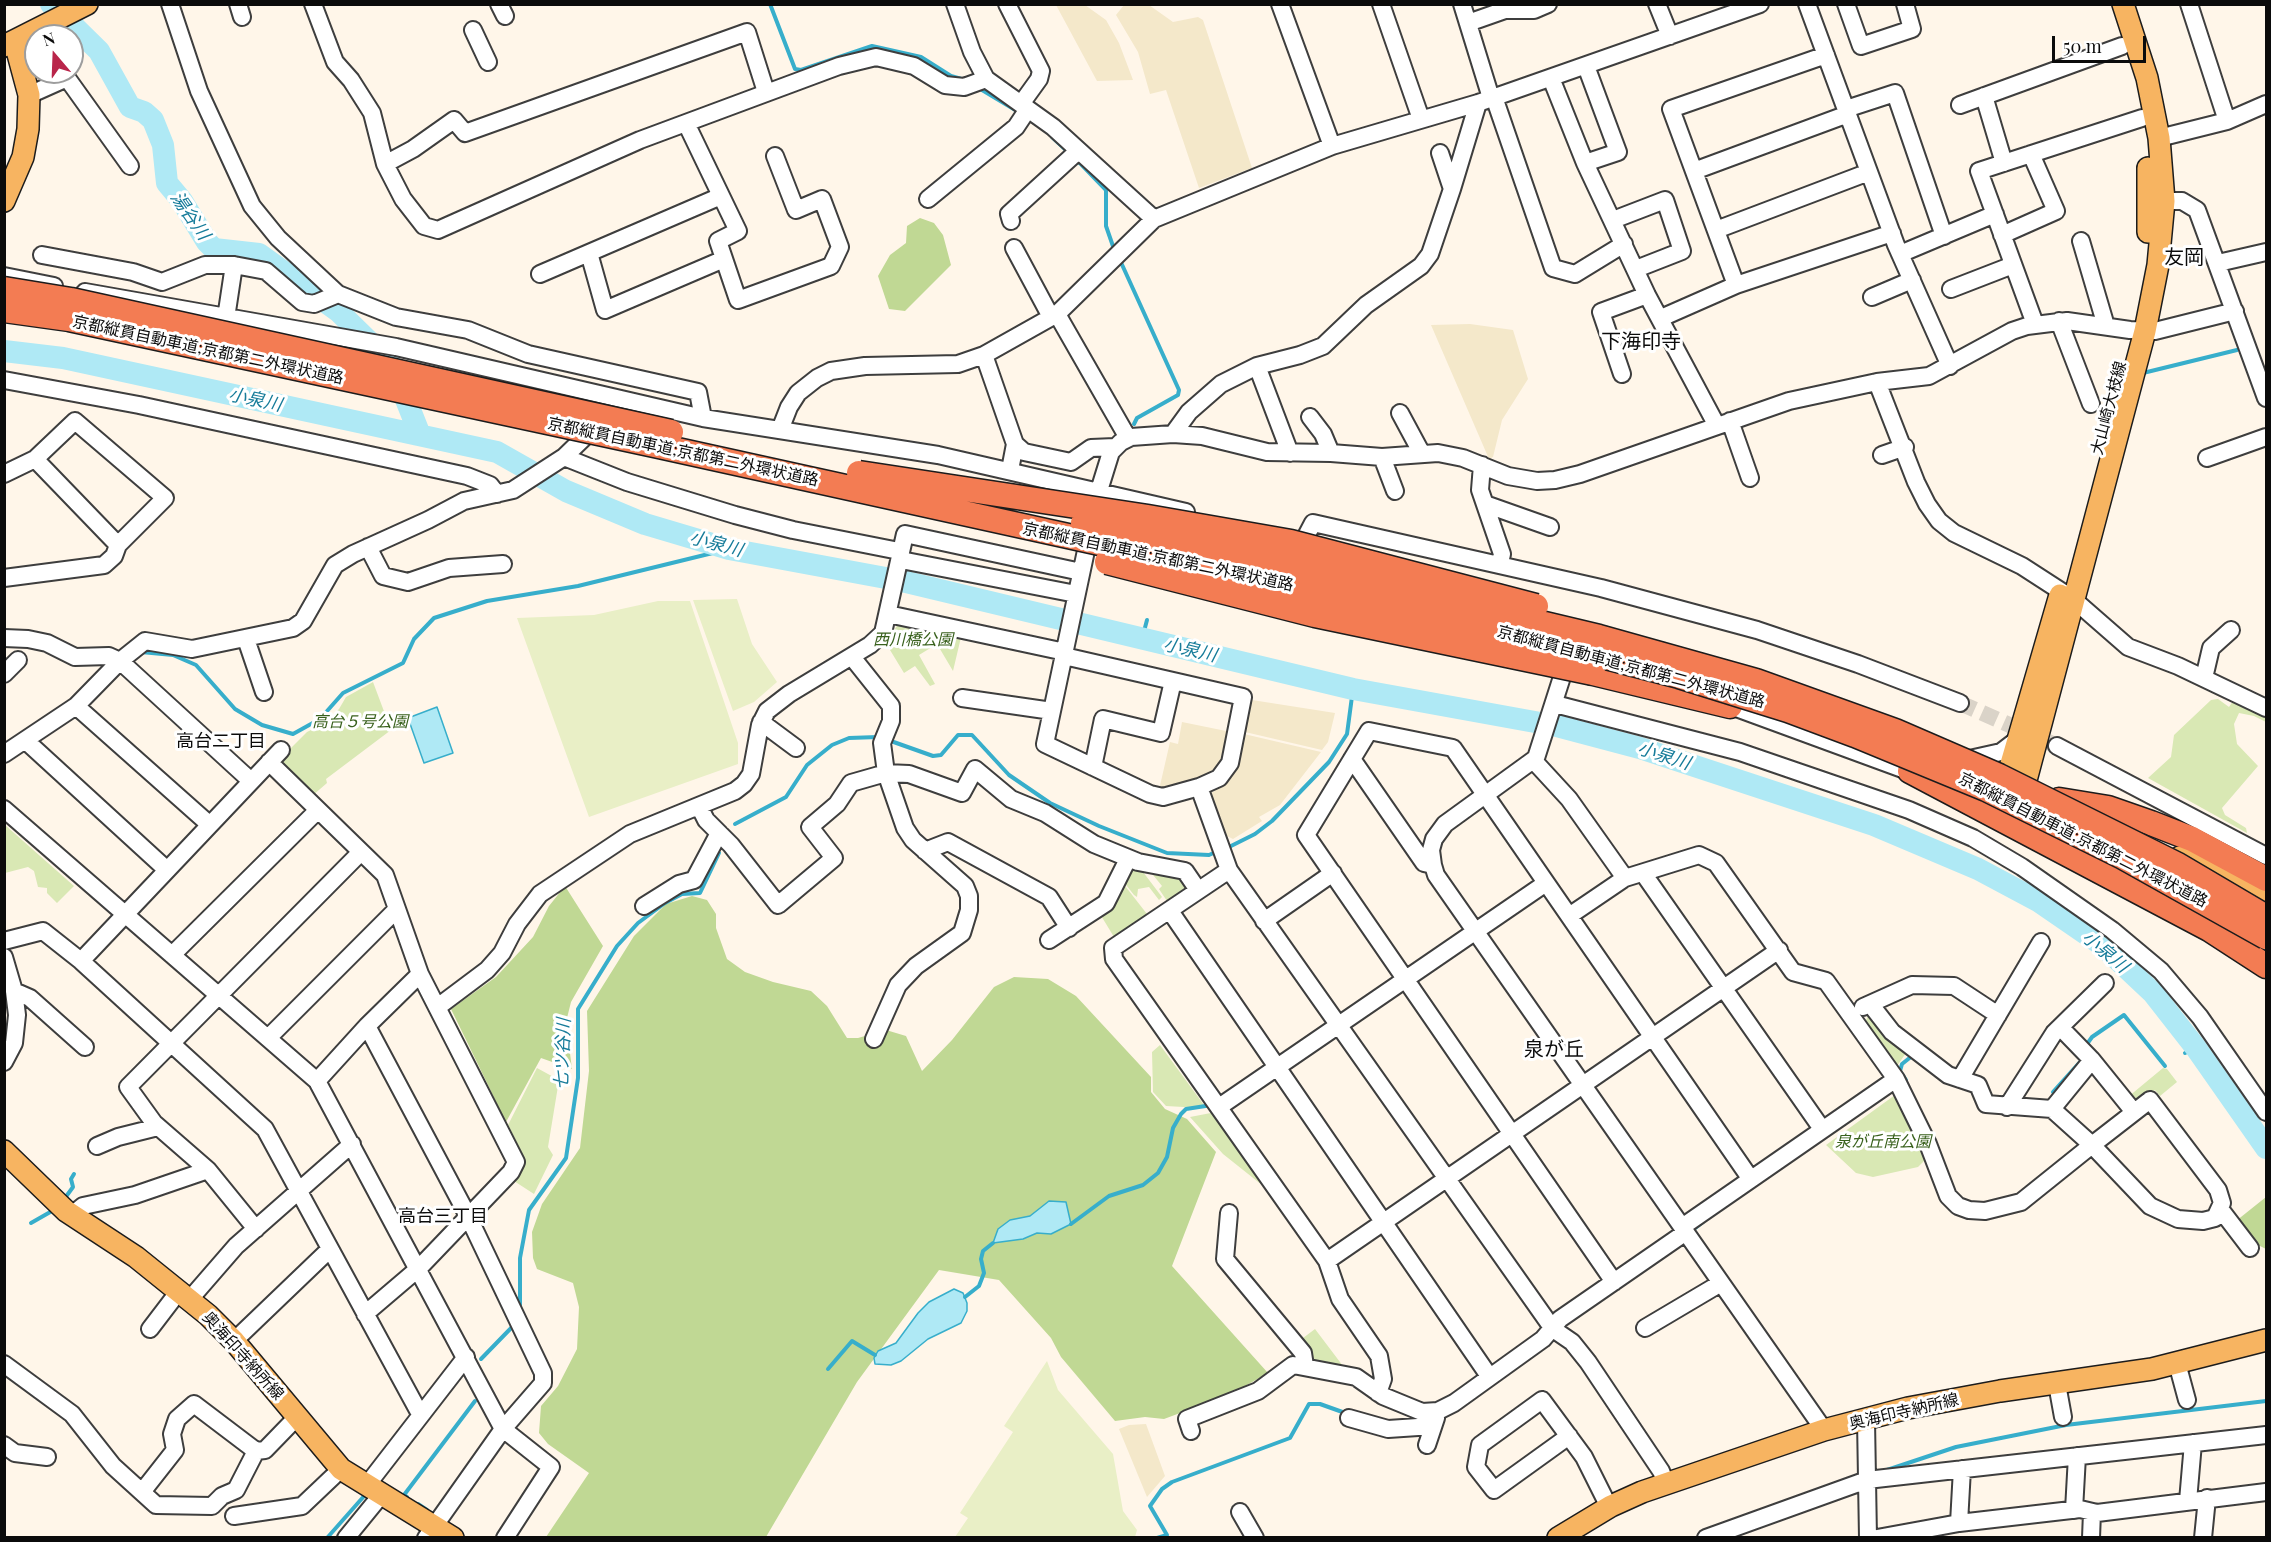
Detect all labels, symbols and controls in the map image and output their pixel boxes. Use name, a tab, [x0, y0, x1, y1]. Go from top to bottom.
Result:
north arrow	[24, 24, 84, 84]
scale bar	[2055, 24, 2150, 62]
text: N	[40, 27, 58, 50]
text: 50 m	[2063, 34, 2102, 58]
water label: 湯谷川	[166, 188, 214, 244]
district label: 友岡	[2164, 246, 2204, 270]
street label: 京都縦貫自動車道;京都第二外環状道路	[71, 312, 345, 388]
district label: 下海印寺	[1601, 330, 1681, 354]
street label: 大山崎大枝線	[2087, 359, 2131, 457]
water label: 小泉川	[226, 384, 284, 416]
street label: 京都縦貫自動車道;京都第二外環状道路	[546, 414, 820, 490]
street label: 京都縦貫自動車道;京都第二外環状道路	[1021, 519, 1295, 595]
water label: 小泉川	[687, 527, 745, 561]
street label: 京都縦貫自動車道;京都第二外環状道路	[1495, 622, 1767, 712]
park label: 西川橋公園	[873, 630, 953, 650]
water label: 小泉川	[1161, 633, 1219, 667]
park label: 高台５号公園	[312, 712, 408, 732]
district label: 高台二丁目	[176, 730, 266, 752]
water label: 小泉川	[1635, 737, 1693, 775]
street label: 京都縦貫自動車道;京都第二外環状道路	[1955, 769, 2211, 911]
water label: 小泉川	[2077, 926, 2133, 978]
water label: 七ツ谷川	[551, 1018, 575, 1090]
district label: 泉が丘	[1524, 1038, 1584, 1062]
park label: 泉が丘南公園	[1835, 1132, 1931, 1152]
district label: 高台三丁目	[398, 1205, 488, 1227]
street label: 奥海印寺納所線	[198, 1308, 288, 1404]
street label: 奥海印寺納所線	[1847, 1390, 1961, 1434]

